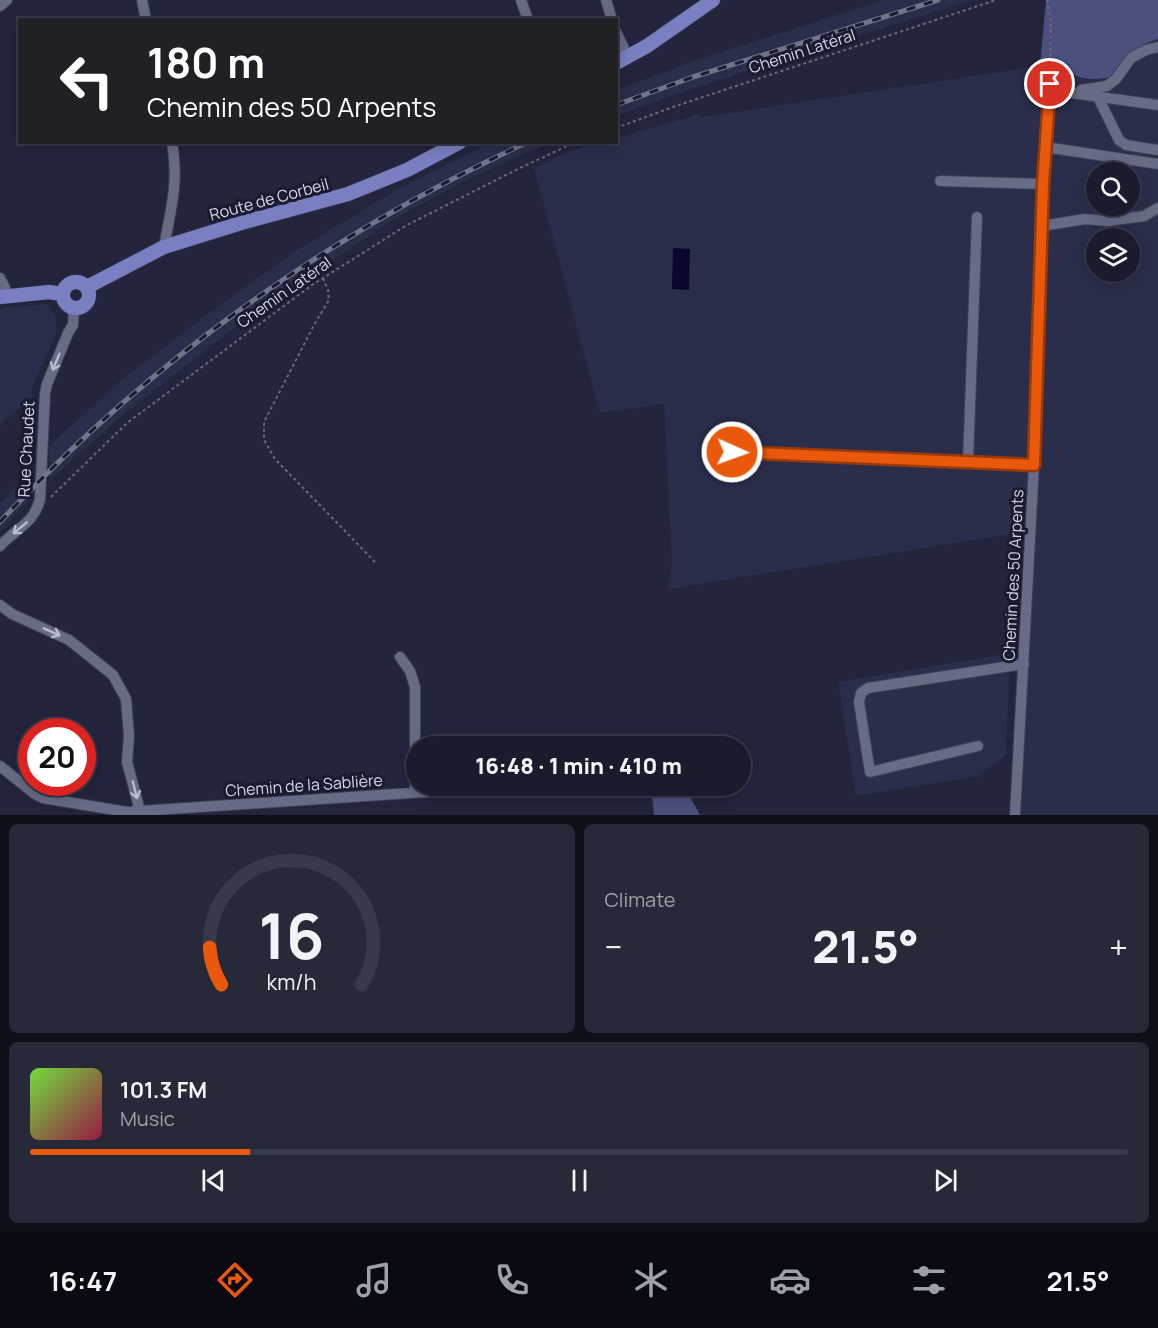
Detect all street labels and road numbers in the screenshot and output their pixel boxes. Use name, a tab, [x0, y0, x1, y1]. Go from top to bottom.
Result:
street label: Chemin Latéral	[746, 23, 858, 79]
street label: Route de Corbeil	[207, 172, 331, 226]
street label: Chemin Latéral	[232, 251, 336, 333]
street label: Rue Chaudet	[12, 400, 40, 498]
street label: Chemin des 50 Arpents	[998, 489, 1028, 661]
street label: Chemin de la Sablière	[224, 769, 384, 801]

